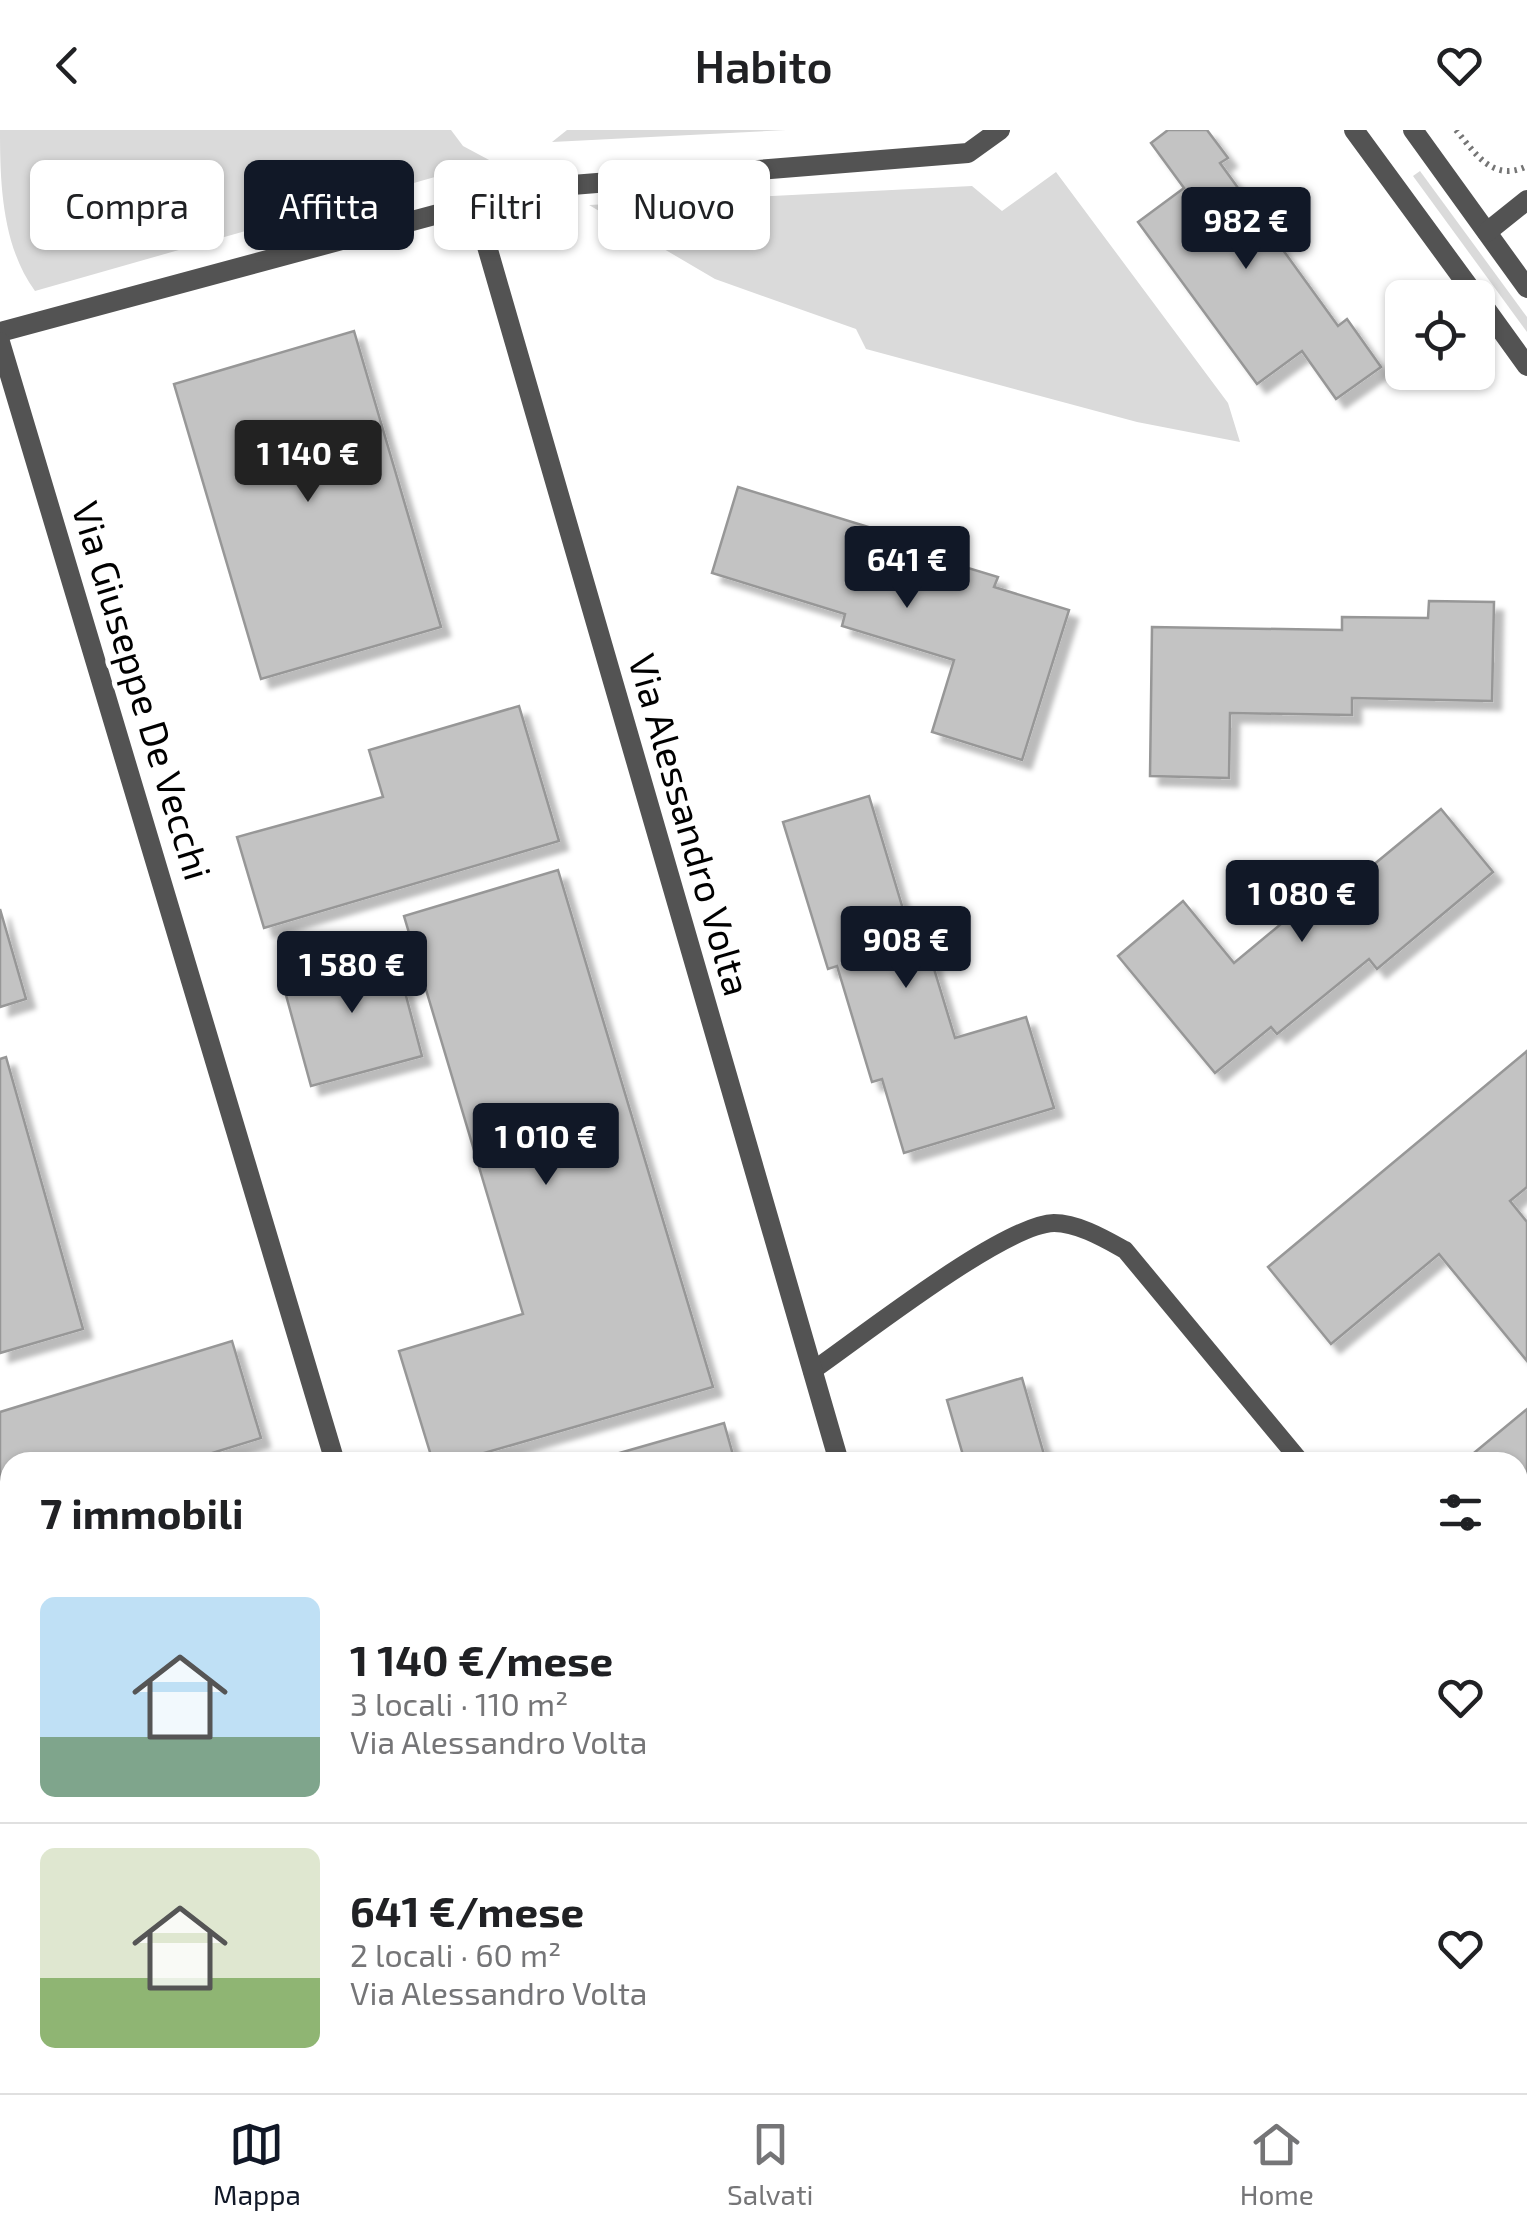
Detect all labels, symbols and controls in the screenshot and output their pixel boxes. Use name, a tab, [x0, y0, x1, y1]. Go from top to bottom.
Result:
icon: back	[40, 38, 95, 93]
text: Habito	[694, 38, 833, 92]
icon: heart	[1432, 38, 1487, 93]
chip: Compra	[30, 160, 224, 250]
chip: Affitta	[244, 160, 414, 250]
chip: Filtri	[434, 160, 578, 250]
chip: Nuovo	[598, 160, 770, 250]
pin: 982 €	[1176, 187, 1316, 272]
text: 982 €	[1204, 200, 1288, 238]
map controls	[1385, 280, 1495, 390]
button: locate	[1385, 280, 1495, 390]
pin: 1 140 €	[216, 420, 400, 505]
text: 1 140 €	[257, 433, 359, 471]
street label: Via Giuseppe De Vecchi	[63, 496, 222, 885]
pin: 641 €	[837, 526, 977, 611]
text: 641 €	[867, 539, 947, 577]
street label: Via Alessandro Volta	[620, 648, 762, 1001]
pin: 1 080 €	[1210, 860, 1394, 945]
text: 1 080 €	[1248, 873, 1356, 911]
pin: 908 €	[836, 906, 976, 991]
text: 908 €	[863, 919, 949, 957]
pin: 1 580 €	[260, 931, 444, 1016]
text: 1 580 €	[299, 944, 405, 982]
pin: 1 010 €	[454, 1103, 638, 1188]
text: 1 010 €	[495, 1116, 597, 1154]
icon: filters	[1433, 1485, 1488, 1540]
text: 7 immobili	[40, 1487, 244, 1537]
text: 1 140 €/mese	[350, 1634, 613, 1684]
icon: home	[120, 1637, 240, 1757]
icon: heart	[1433, 1670, 1488, 1725]
text: 3 locali · 110 m²	[350, 1684, 568, 1722]
text: Via Alessandro Volta	[350, 1722, 647, 1760]
text: 641 €/mese	[350, 1885, 584, 1935]
icon: home	[120, 1888, 240, 2008]
icon: heart	[1433, 1921, 1488, 1976]
text: 2 locali · 60 m²	[350, 1935, 561, 1973]
text: Via Alessandro Volta	[350, 1973, 647, 2011]
tab: Mappa	[213, 2117, 301, 2211]
tab: Salvati	[727, 2117, 814, 2211]
tab: Home	[1240, 2117, 1314, 2211]

